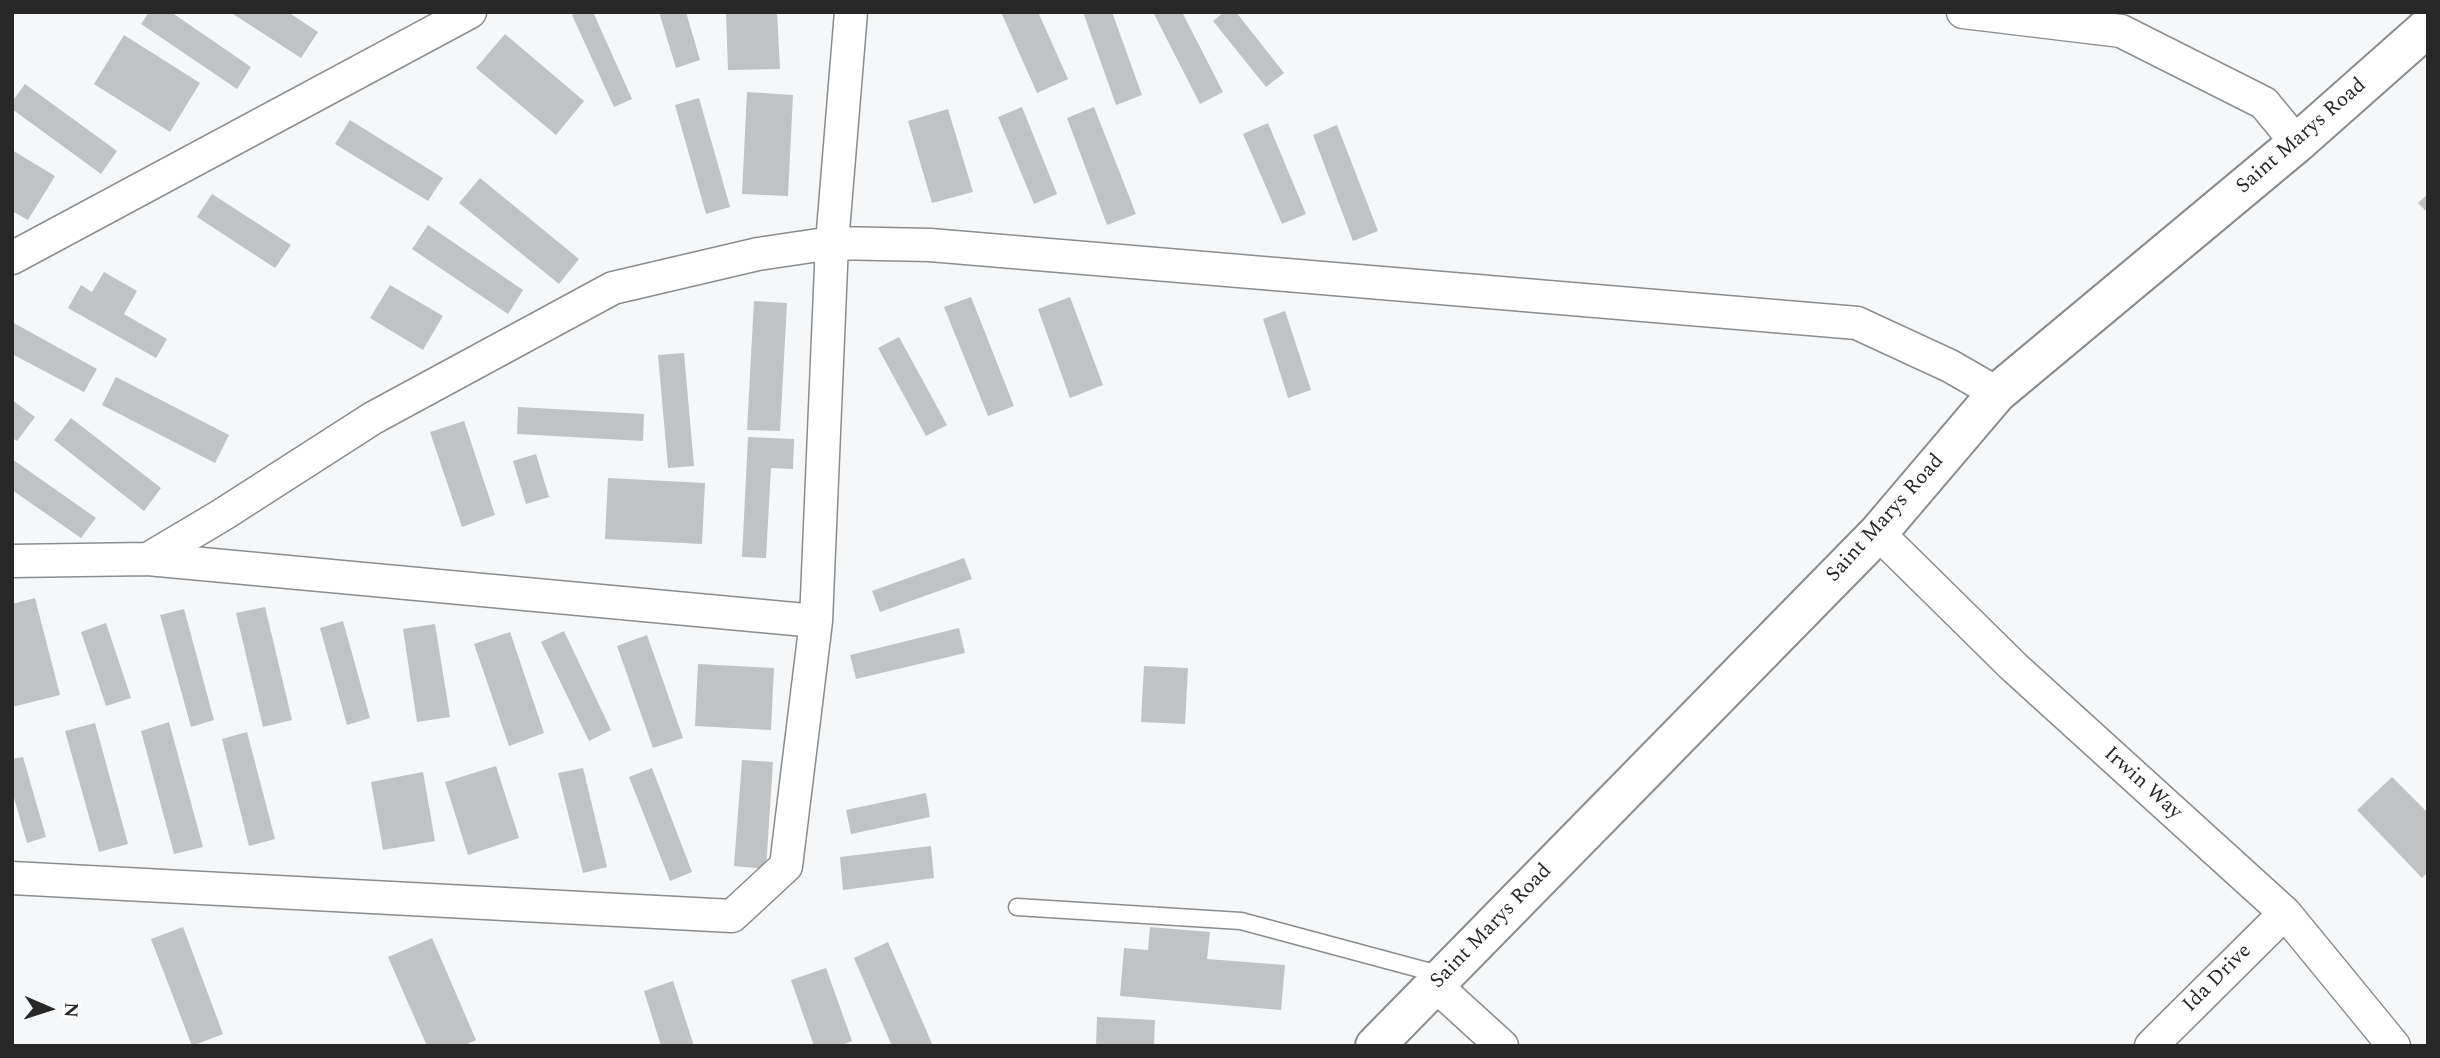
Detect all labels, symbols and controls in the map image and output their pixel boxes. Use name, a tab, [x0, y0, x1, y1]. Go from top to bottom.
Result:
street label: Saint Marys Road	[2232, 74, 2372, 200]
street label: Saint Marys Road	[1822, 450, 1950, 588]
street label: Irwin Way	[2098, 742, 2186, 826]
street label: Saint Marys Road	[1426, 859, 1558, 995]
street label: Ida Drive	[2178, 939, 2258, 1019]
north arrow	[14, 974, 84, 1044]
text: N	[56, 1002, 85, 1019]

